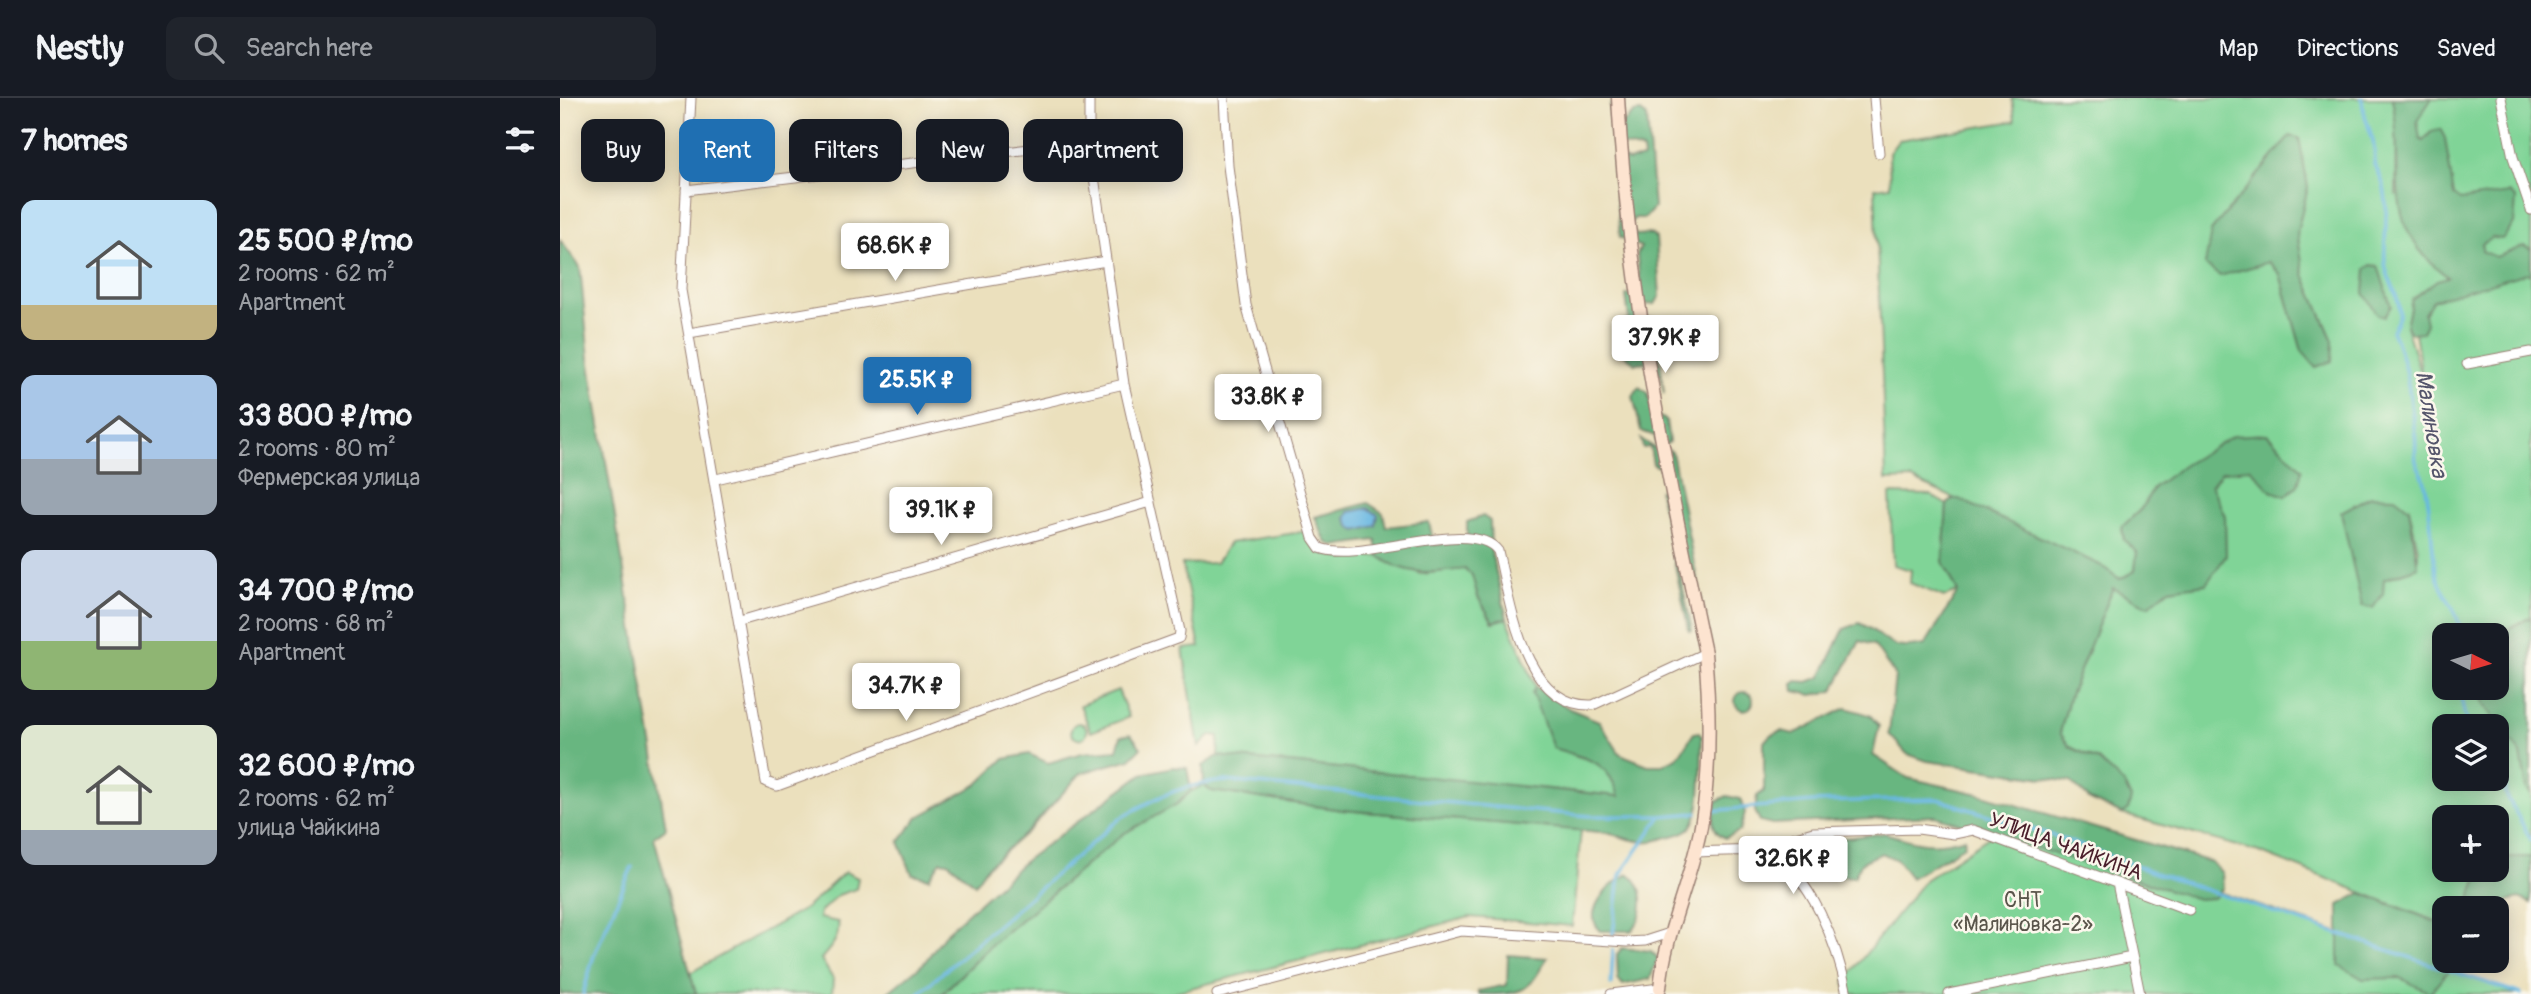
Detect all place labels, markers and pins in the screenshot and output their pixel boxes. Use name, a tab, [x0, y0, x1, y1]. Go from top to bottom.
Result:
pin: 68.6K ₽	[830, 223, 960, 283]
pin: 37.9K ₽	[1600, 316, 1730, 375]
pin: 25.5K ₽	[852, 358, 982, 417]
pin: 33.8K ₽	[1203, 374, 1333, 434]
pin: 39.1K ₽	[876, 488, 1006, 547]
pin: 34.7K ₽	[841, 664, 971, 723]
pin: 32.6K ₽	[1728, 836, 1858, 896]

